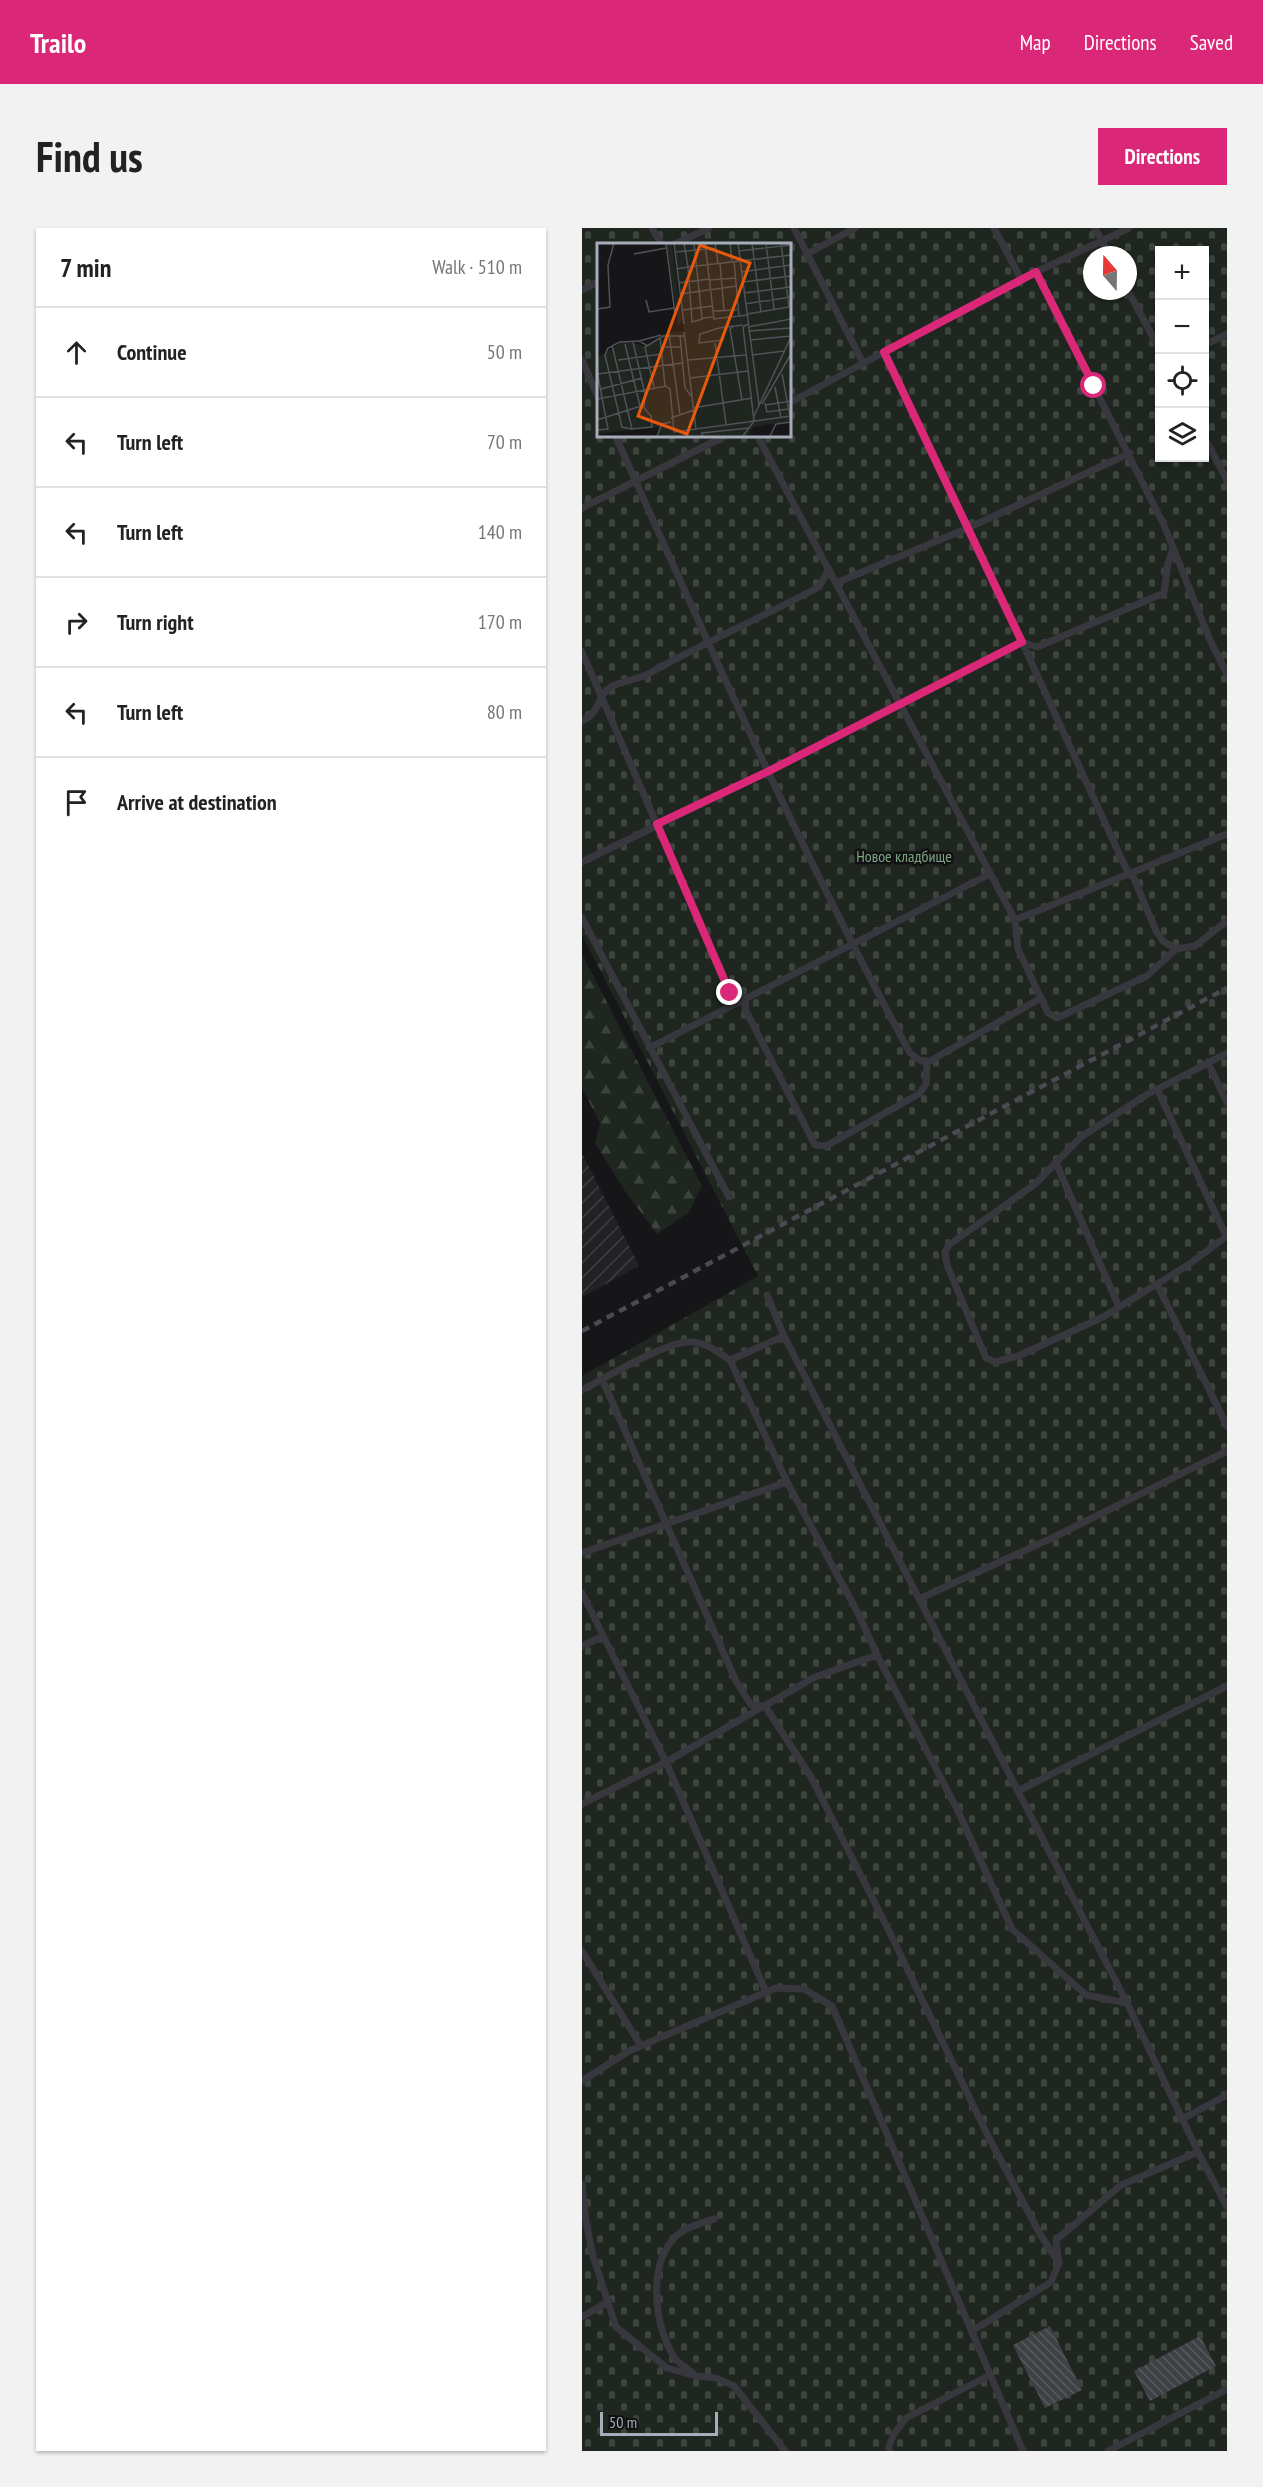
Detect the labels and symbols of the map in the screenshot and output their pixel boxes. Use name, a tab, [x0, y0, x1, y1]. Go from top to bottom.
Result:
inset map	[597, 243, 790, 436]
north arrow	[1083, 246, 1137, 300]
route start	[1080, 372, 1106, 398]
park label: Новое кладбище	[856, 846, 952, 866]
route end	[716, 979, 742, 1005]
scale bar	[600, 2409, 718, 2436]

